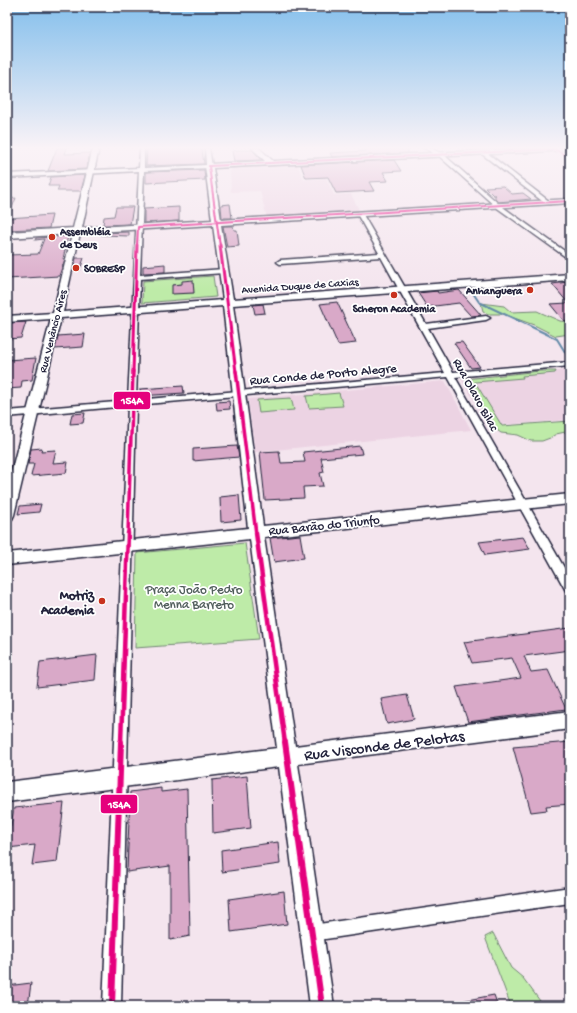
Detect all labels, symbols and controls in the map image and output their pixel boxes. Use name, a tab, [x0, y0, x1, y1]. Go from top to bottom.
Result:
place label: Assembléia de Deus	[59, 226, 111, 252]
marker: Assembléia de Deus	[47, 232, 57, 242]
marker: SOBRESP	[71, 263, 81, 273]
place label: SOBRESP	[84, 264, 126, 276]
street label: Avenida Duque de Caxias	[241, 277, 360, 297]
marker: Anhanguera	[525, 285, 535, 295]
place label: Anhanguera	[465, 286, 523, 299]
street label: Rua Venâncio Aires	[38, 288, 70, 374]
marker: Scheron Academia	[389, 290, 399, 300]
place label: Scheron Academia	[353, 304, 436, 316]
street label: Rua Olavo Bilac	[449, 356, 501, 435]
street label: Rua Conde de Porto Alegre	[249, 362, 398, 389]
line badge: 154A	[113, 391, 151, 410]
text: 154A	[120, 396, 144, 408]
street label: Rua Barão do Triunfo	[268, 513, 381, 540]
park label: Praça João Pedro Menna Barreto	[144, 583, 243, 613]
place label: Motriz Academia	[40, 589, 95, 619]
marker: Motriz Academia	[97, 596, 107, 606]
street label: Rua Visconde de Pelotas	[303, 728, 467, 767]
line badge: 154A	[100, 794, 138, 814]
text: 154A	[107, 800, 131, 812]

